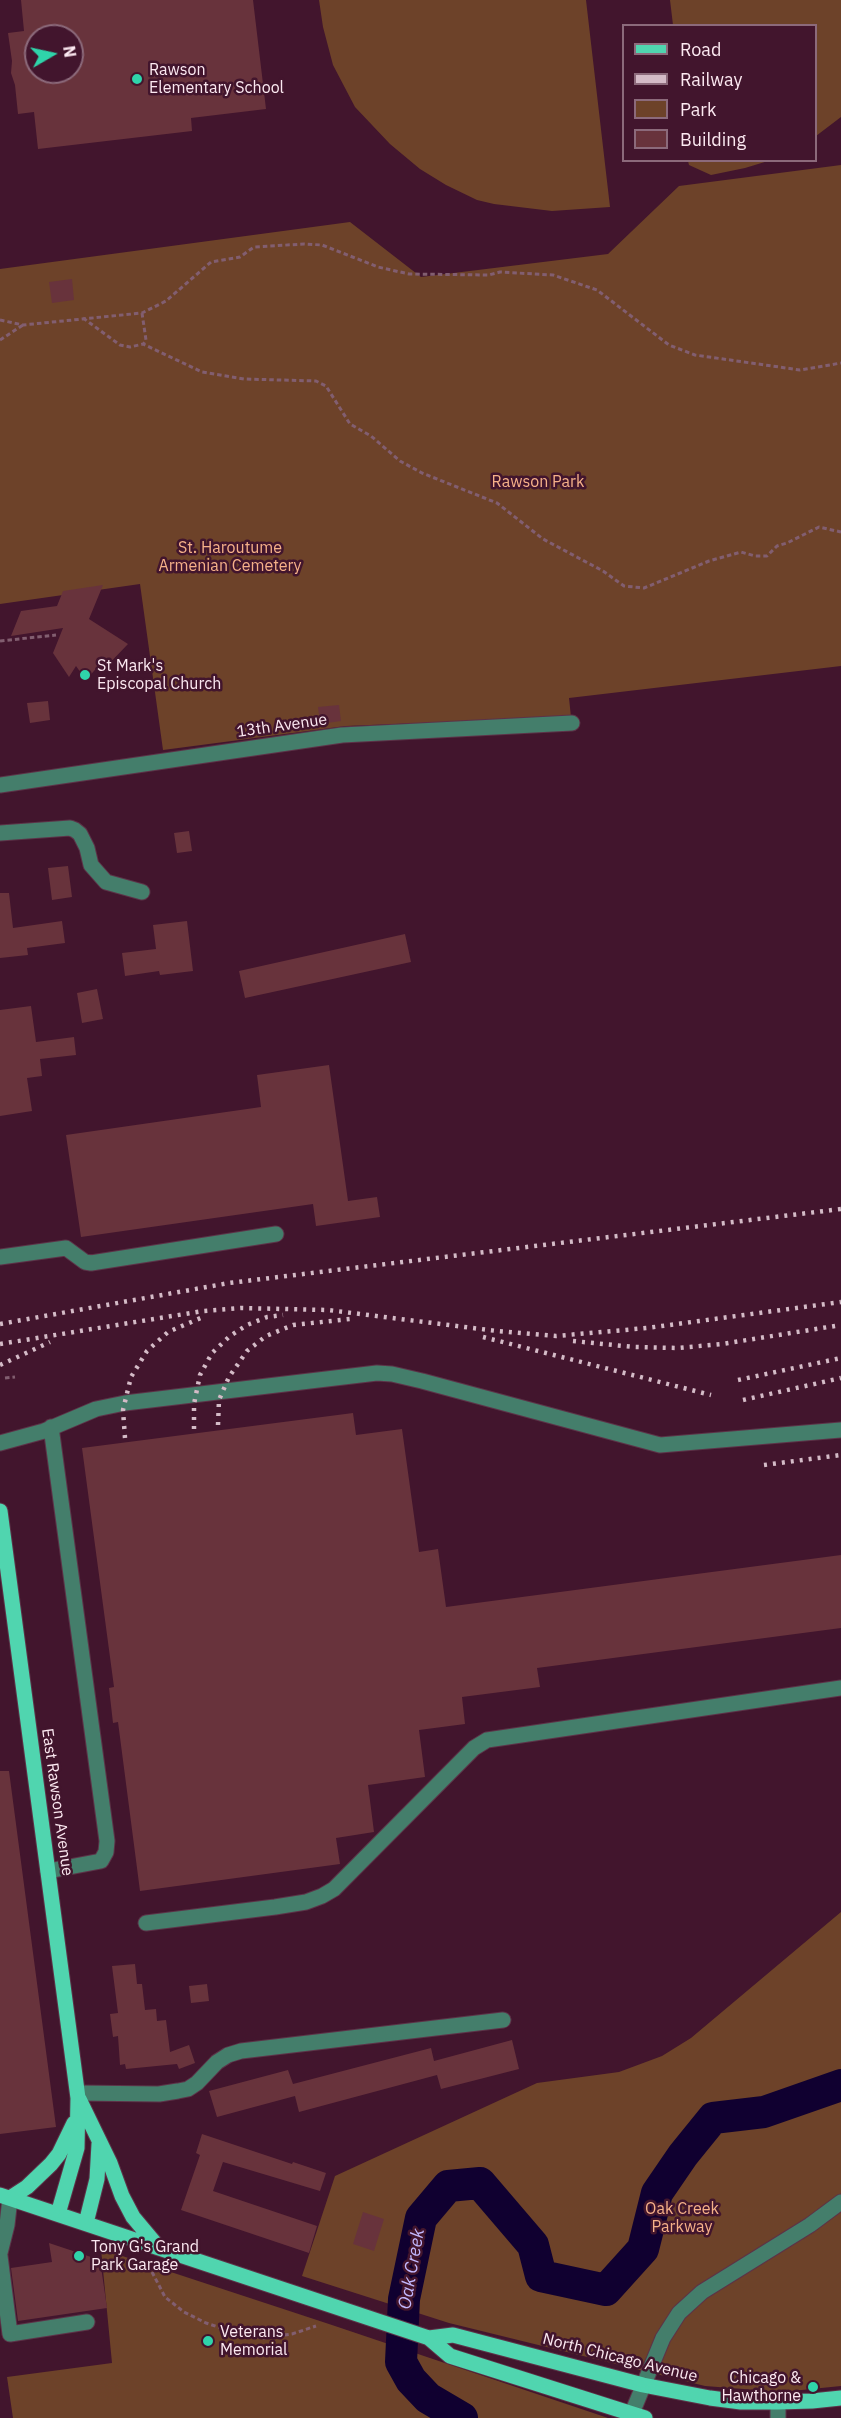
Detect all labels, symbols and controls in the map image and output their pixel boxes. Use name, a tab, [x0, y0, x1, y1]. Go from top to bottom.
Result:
north arrow	[24, 24, 84, 84]
legend	[622, 24, 817, 162]
text: Road	[680, 38, 721, 61]
text: N	[59, 44, 81, 59]
place label: Rawson Elementary School	[149, 60, 284, 98]
text: Railway	[680, 68, 742, 91]
marker: Rawson Elementary School	[130, 72, 144, 86]
text: Park	[680, 98, 716, 121]
text: Building	[680, 128, 746, 151]
park label: Rawson Park	[492, 472, 584, 492]
park label: St. Haroutume Armenian Cemetery	[158, 538, 302, 576]
place label: St Mark's Episcopal Church	[97, 656, 221, 694]
marker: St Mark's Episcopal Church	[78, 668, 92, 682]
street label: 13th Avenue	[236, 710, 328, 742]
street label: East Rawson Avenue	[37, 1727, 77, 1877]
park label: Oak Creek Parkway	[645, 2199, 719, 2237]
water label: Oak Creek	[394, 2227, 430, 2311]
place label: Tony G's Grand Park Garage	[91, 2237, 199, 2275]
marker: Tony G's Grand Park Garage	[72, 2249, 86, 2263]
place label: Veterans Memorial	[220, 2322, 287, 2360]
street label: North Chicago Avenue	[541, 2329, 699, 2387]
marker: Veterans Memorial	[201, 2334, 215, 2348]
place label: Chicago & Hawthorne	[721, 2368, 801, 2406]
marker: Chicago & Hawthorne	[806, 2380, 820, 2394]

